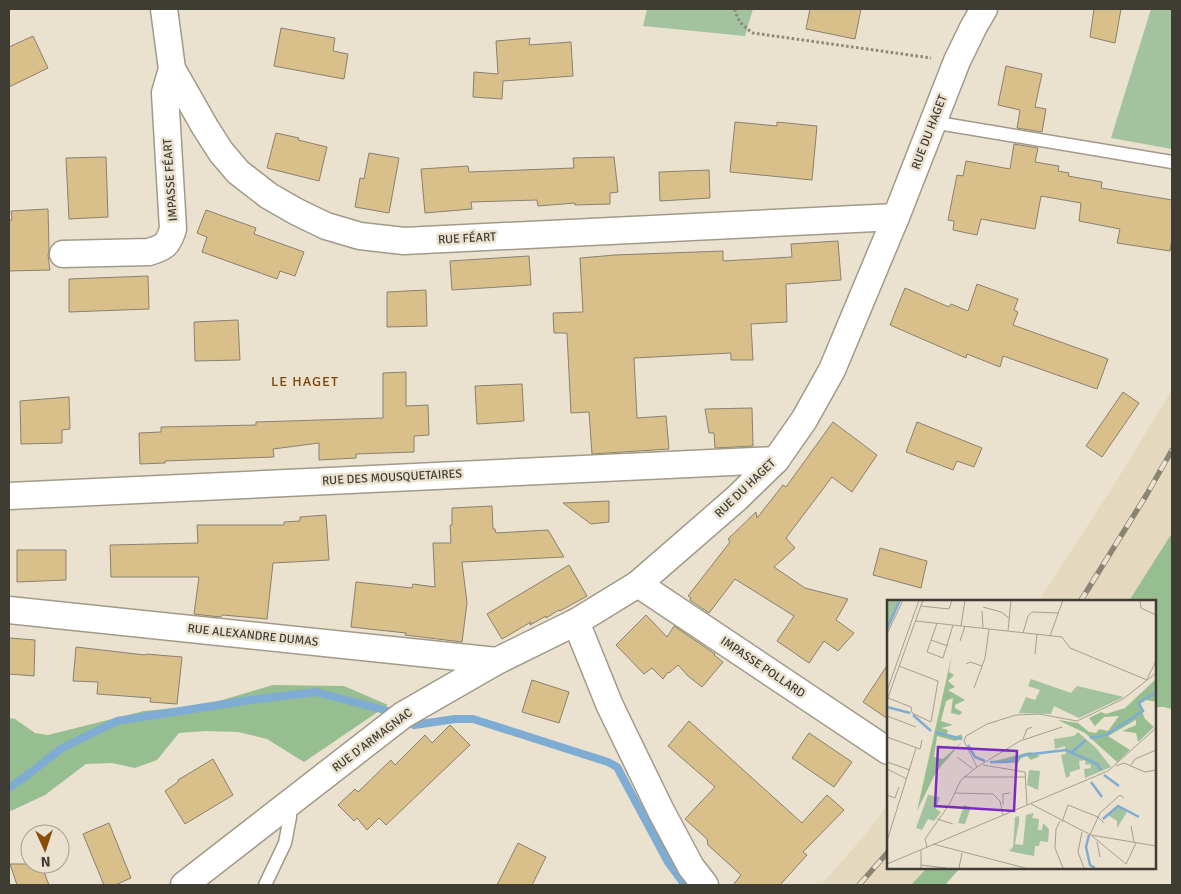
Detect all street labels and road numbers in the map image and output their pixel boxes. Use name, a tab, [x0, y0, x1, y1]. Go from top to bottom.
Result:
street label: RUE DU HAGET	[908, 93, 951, 172]
street label: IMPASSE FÉART	[160, 138, 181, 222]
street label: RUE FÉART	[438, 229, 496, 248]
street label: RUE DU HAGET	[712, 456, 779, 521]
street label: RUE DES MOUSQUETAIRES	[322, 466, 463, 489]
street label: RUE ALEXANDRE DUMAS	[187, 621, 319, 650]
street label: IMPASSE POLLARD	[718, 634, 808, 701]
street label: RUE D'ARMAGNAC	[329, 705, 415, 775]

